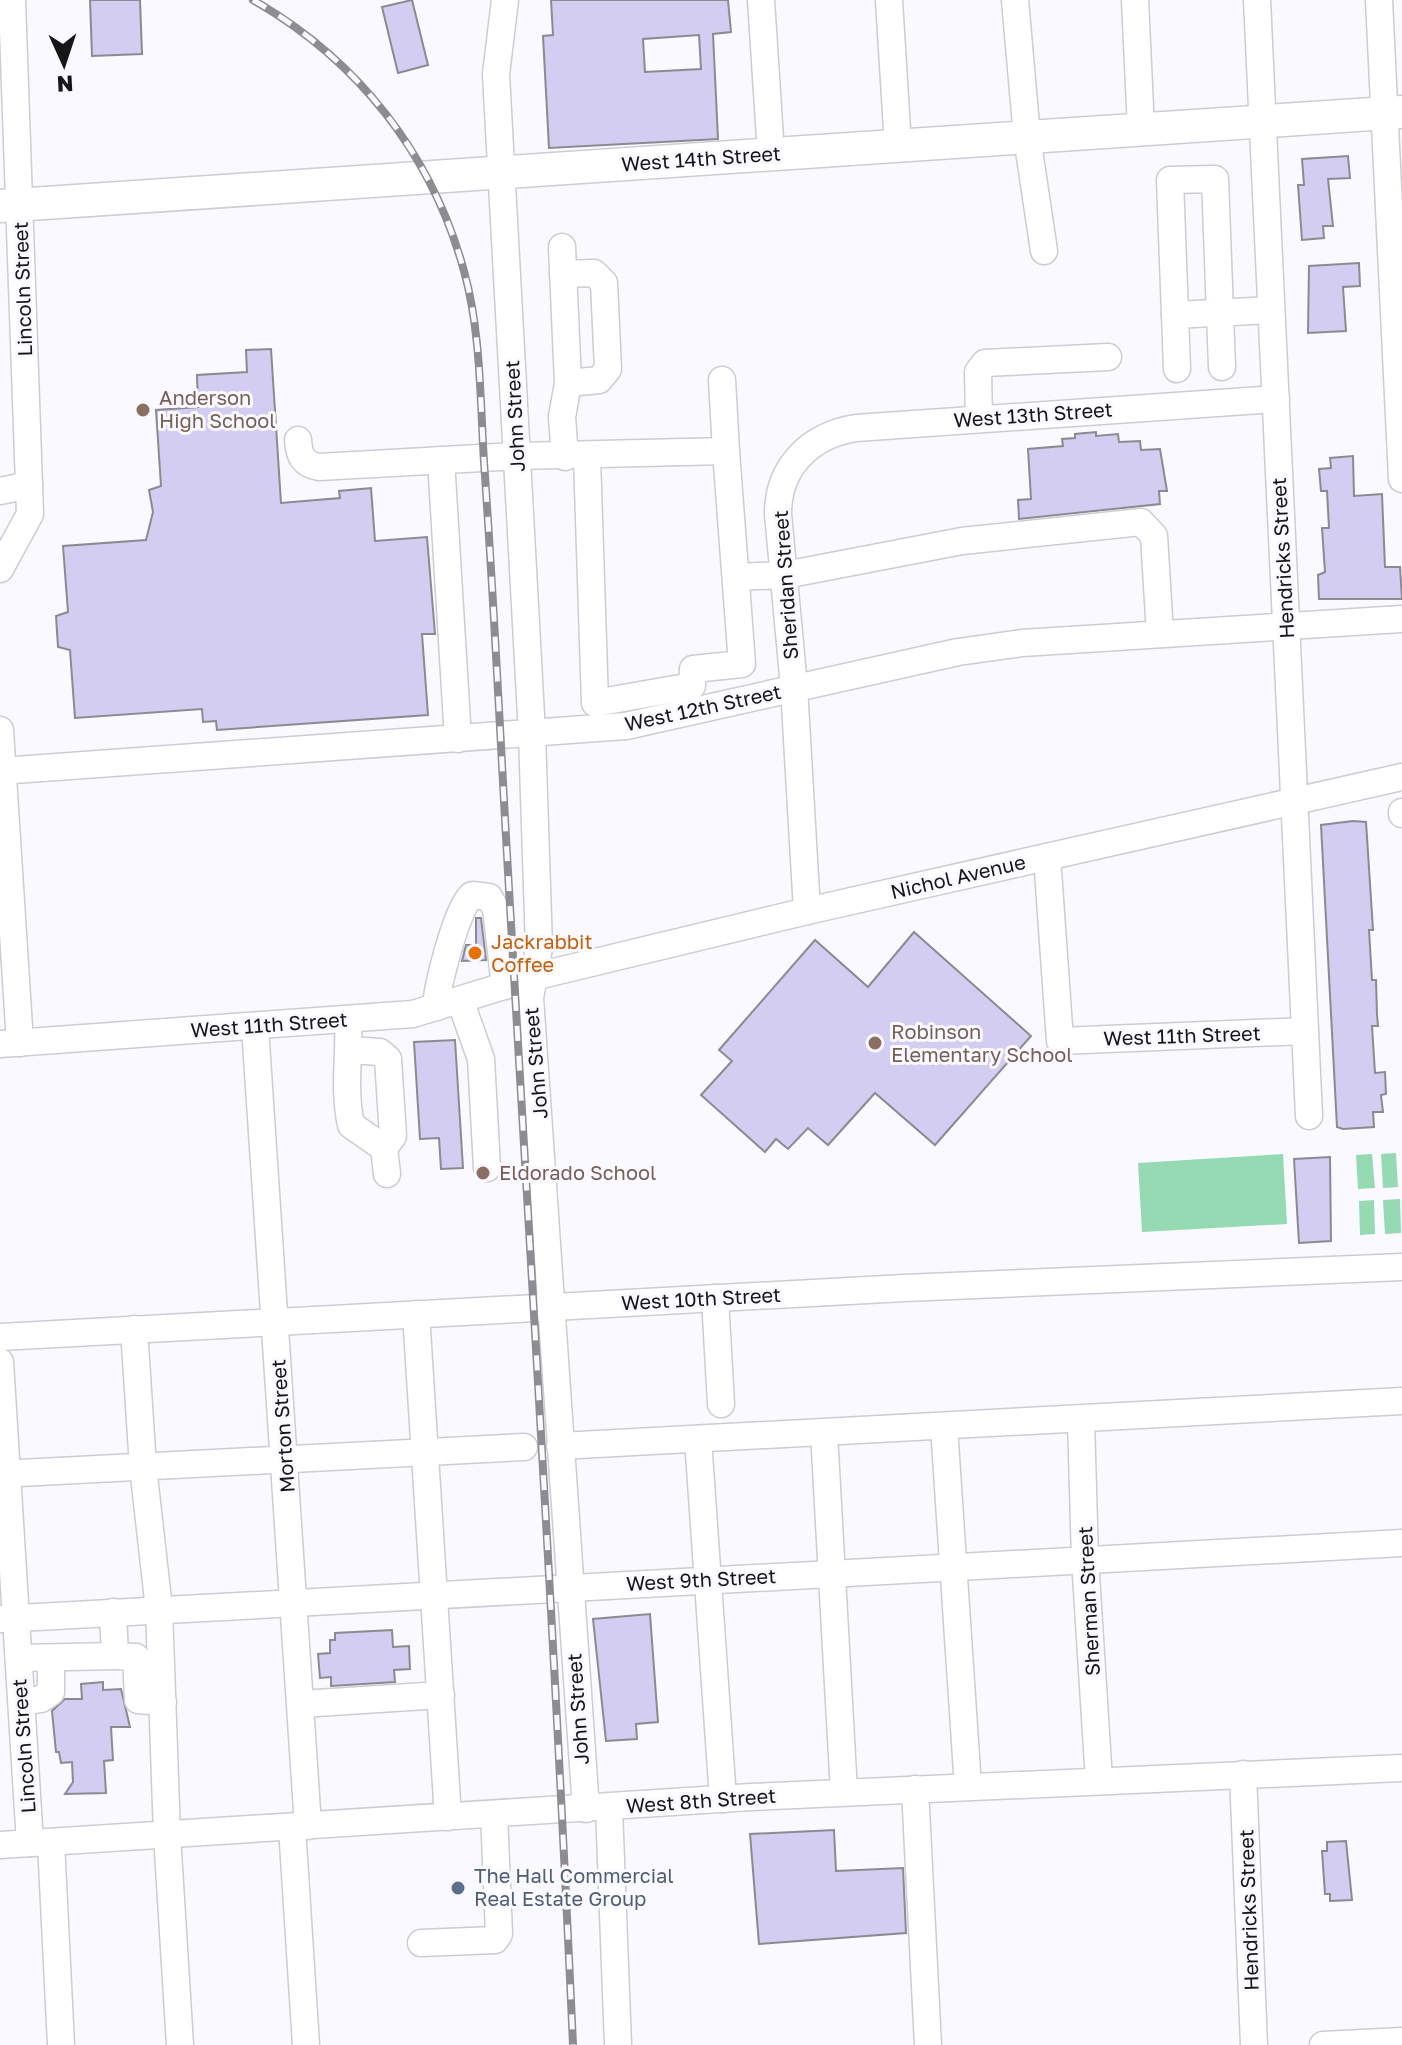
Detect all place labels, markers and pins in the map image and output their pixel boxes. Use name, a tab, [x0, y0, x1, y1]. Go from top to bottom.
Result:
place label: Anderson High School	[159, 385, 276, 432]
marker: Anderson High School	[134, 401, 152, 419]
place label: Jackrabbit Coffee	[491, 929, 592, 976]
marker: Jackrabbit Coffee	[466, 944, 484, 962]
place label: Robinson Elementary School	[891, 1019, 1073, 1066]
marker: Robinson Elementary School	[866, 1034, 884, 1052]
place label: Eldorado School	[499, 1160, 656, 1184]
marker: Eldorado School	[474, 1164, 492, 1182]
place label: The Hall Commercial Real Estate Group	[474, 1863, 674, 1910]
marker: The Hall Commercial Real Estate Group	[449, 1879, 467, 1897]

